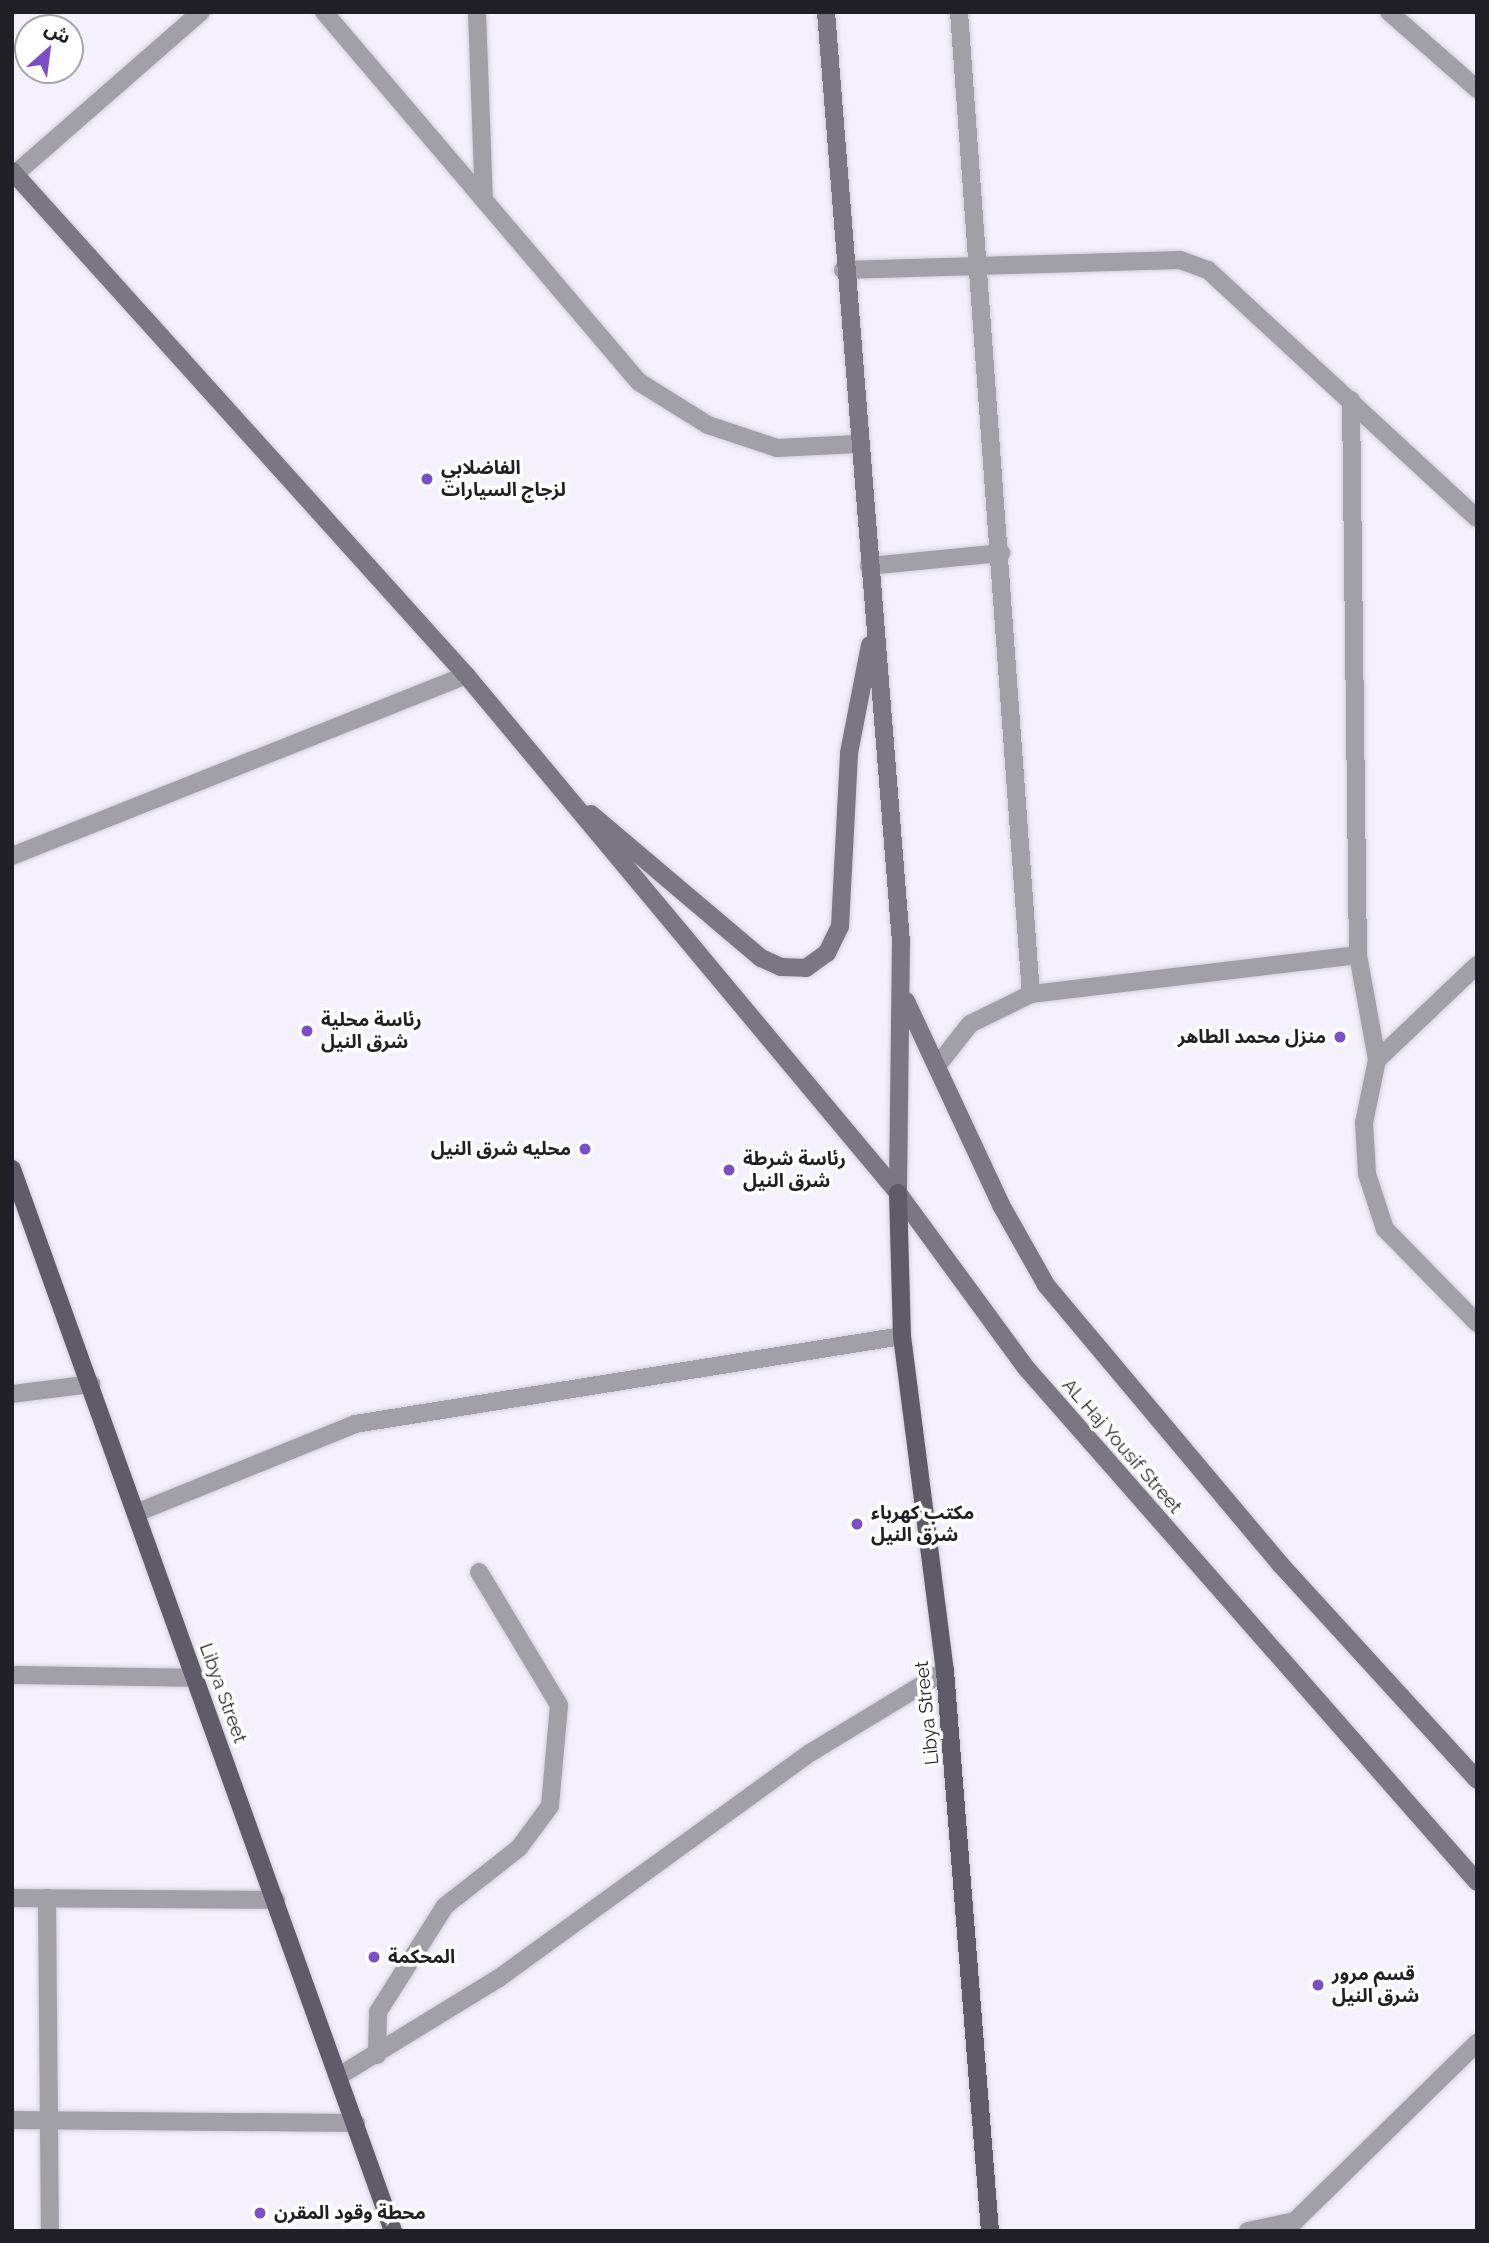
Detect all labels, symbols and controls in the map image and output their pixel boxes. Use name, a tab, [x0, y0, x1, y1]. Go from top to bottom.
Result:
north arrow	[14, 14, 84, 84]
text: ش	[41, 16, 75, 48]
place label: الفاضلابي لزجاج السيارات	[441, 457, 566, 501]
marker: الفاضلابي لزجاج السيارات	[419, 471, 435, 487]
place label: رئاسة محلية شرق النيل	[321, 1009, 422, 1053]
marker: رئاسة محلية شرق النيل	[299, 1023, 315, 1039]
place label: منزل محمد الطاهر	[1178, 1026, 1326, 1048]
marker: منزل محمد الطاهر	[1332, 1029, 1348, 1045]
place label: محليه شرق النيل	[431, 1138, 571, 1160]
marker: محليه شرق النيل	[577, 1141, 593, 1157]
place label: رئاسة شرطة شرق النيل	[743, 1148, 846, 1192]
marker: رئاسة شرطة شرق النيل	[721, 1162, 737, 1178]
street label: AL Haj Yousif Street	[1057, 1373, 1187, 1519]
place label: مكتب كهرباء شرق النيل	[871, 1502, 974, 1546]
marker: مكتب كهرباء شرق النيل	[849, 1516, 865, 1532]
street label: Libya Street	[194, 1640, 252, 1746]
street label: Libya Street	[910, 1660, 944, 1766]
place label: المحكمة	[388, 1946, 455, 1968]
marker: المحكمة	[366, 1949, 382, 1965]
place label: قسم مرور شرق النيل	[1332, 1963, 1419, 2007]
marker: قسم مرور شرق النيل	[1310, 1977, 1326, 1993]
place label: محطة وقود المقرن	[274, 2202, 426, 2224]
marker: محطة وقود المقرن	[252, 2205, 268, 2221]

